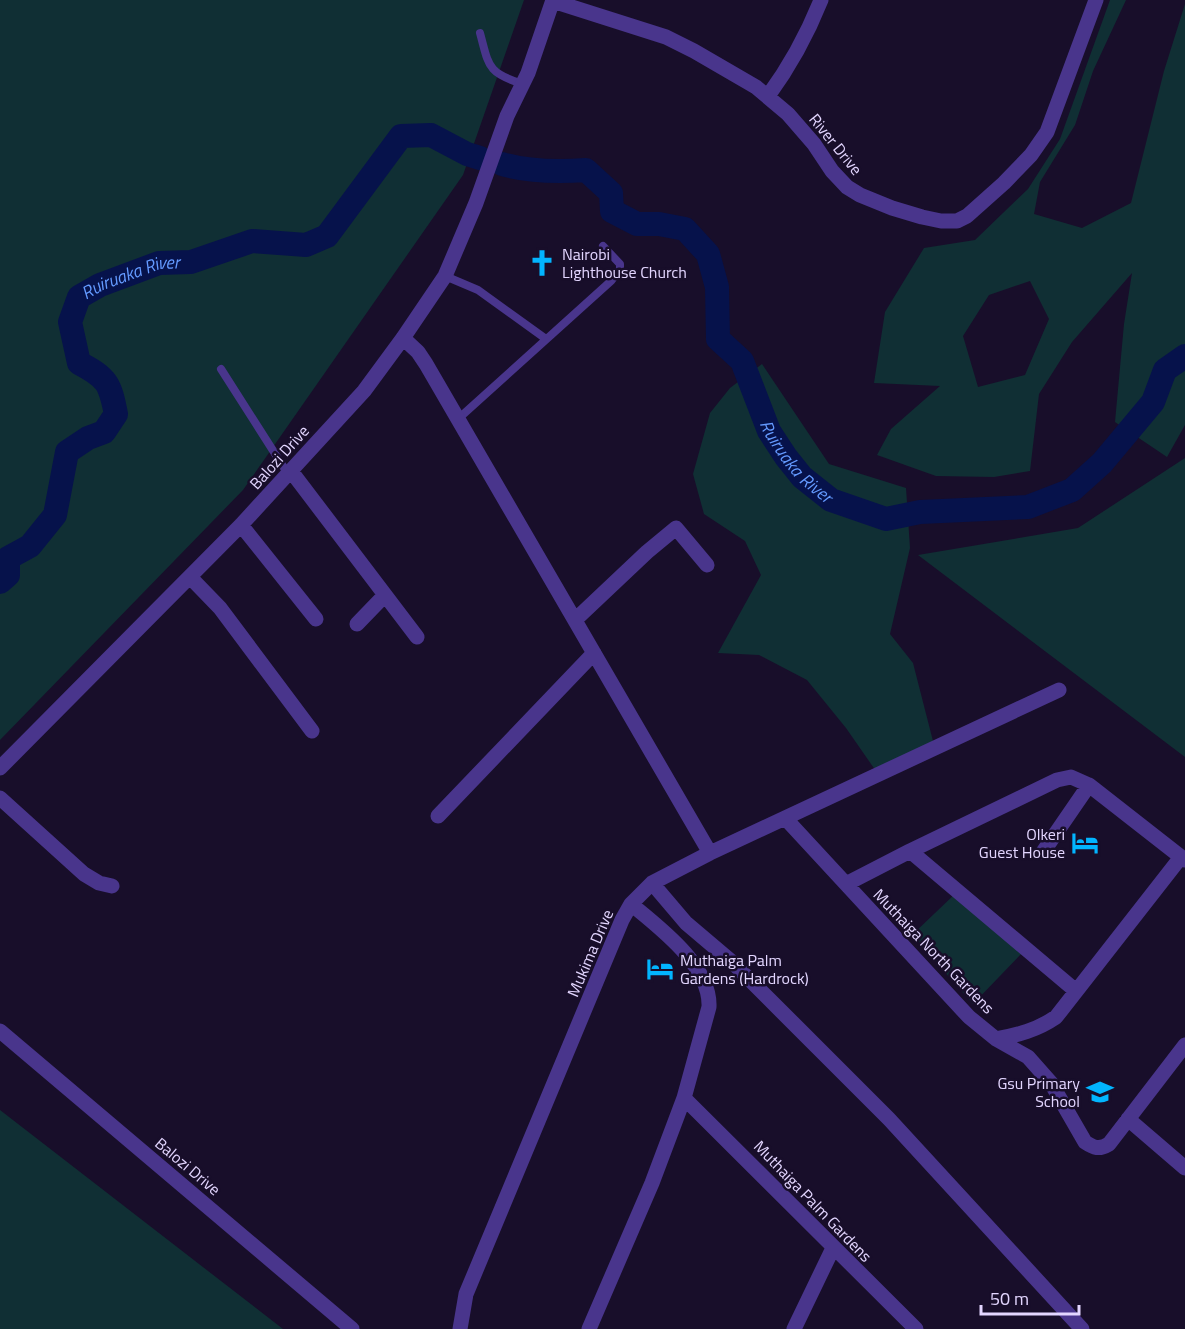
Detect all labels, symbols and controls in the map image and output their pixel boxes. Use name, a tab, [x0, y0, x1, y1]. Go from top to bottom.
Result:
street label: River Drive	[804, 108, 868, 180]
place label: Nairobi Lighthouse Church	[562, 242, 687, 284]
water label: Ruiruaka River	[76, 248, 182, 306]
church icon: Nairobi Lighthouse Church	[527, 248, 557, 278]
water label: Ruiruaka River	[753, 416, 841, 511]
street label: Balozi Drive	[244, 420, 314, 494]
place label: Olkeri Guest House	[979, 822, 1065, 864]
hotel icon: Olkeri Guest House	[1070, 828, 1100, 858]
street label: Muthaiga North Gardens	[868, 883, 1000, 1019]
street label: Mukima Drive	[561, 906, 619, 1000]
place label: Muthaiga Palm Gardens (Hardrock)	[680, 948, 809, 990]
hotel icon: Muthaiga Palm Gardens (Hardrock)	[645, 954, 675, 984]
place label: Gsu Primary School	[998, 1071, 1080, 1113]
school or university icon: Gsu Primary School	[1085, 1077, 1115, 1107]
street label: Balozi Drive	[150, 1131, 226, 1201]
street label: Muthaiga Palm Gardens	[748, 1135, 878, 1267]
scale bar	[981, 1278, 1078, 1316]
text: 50 m	[990, 1285, 1029, 1312]

